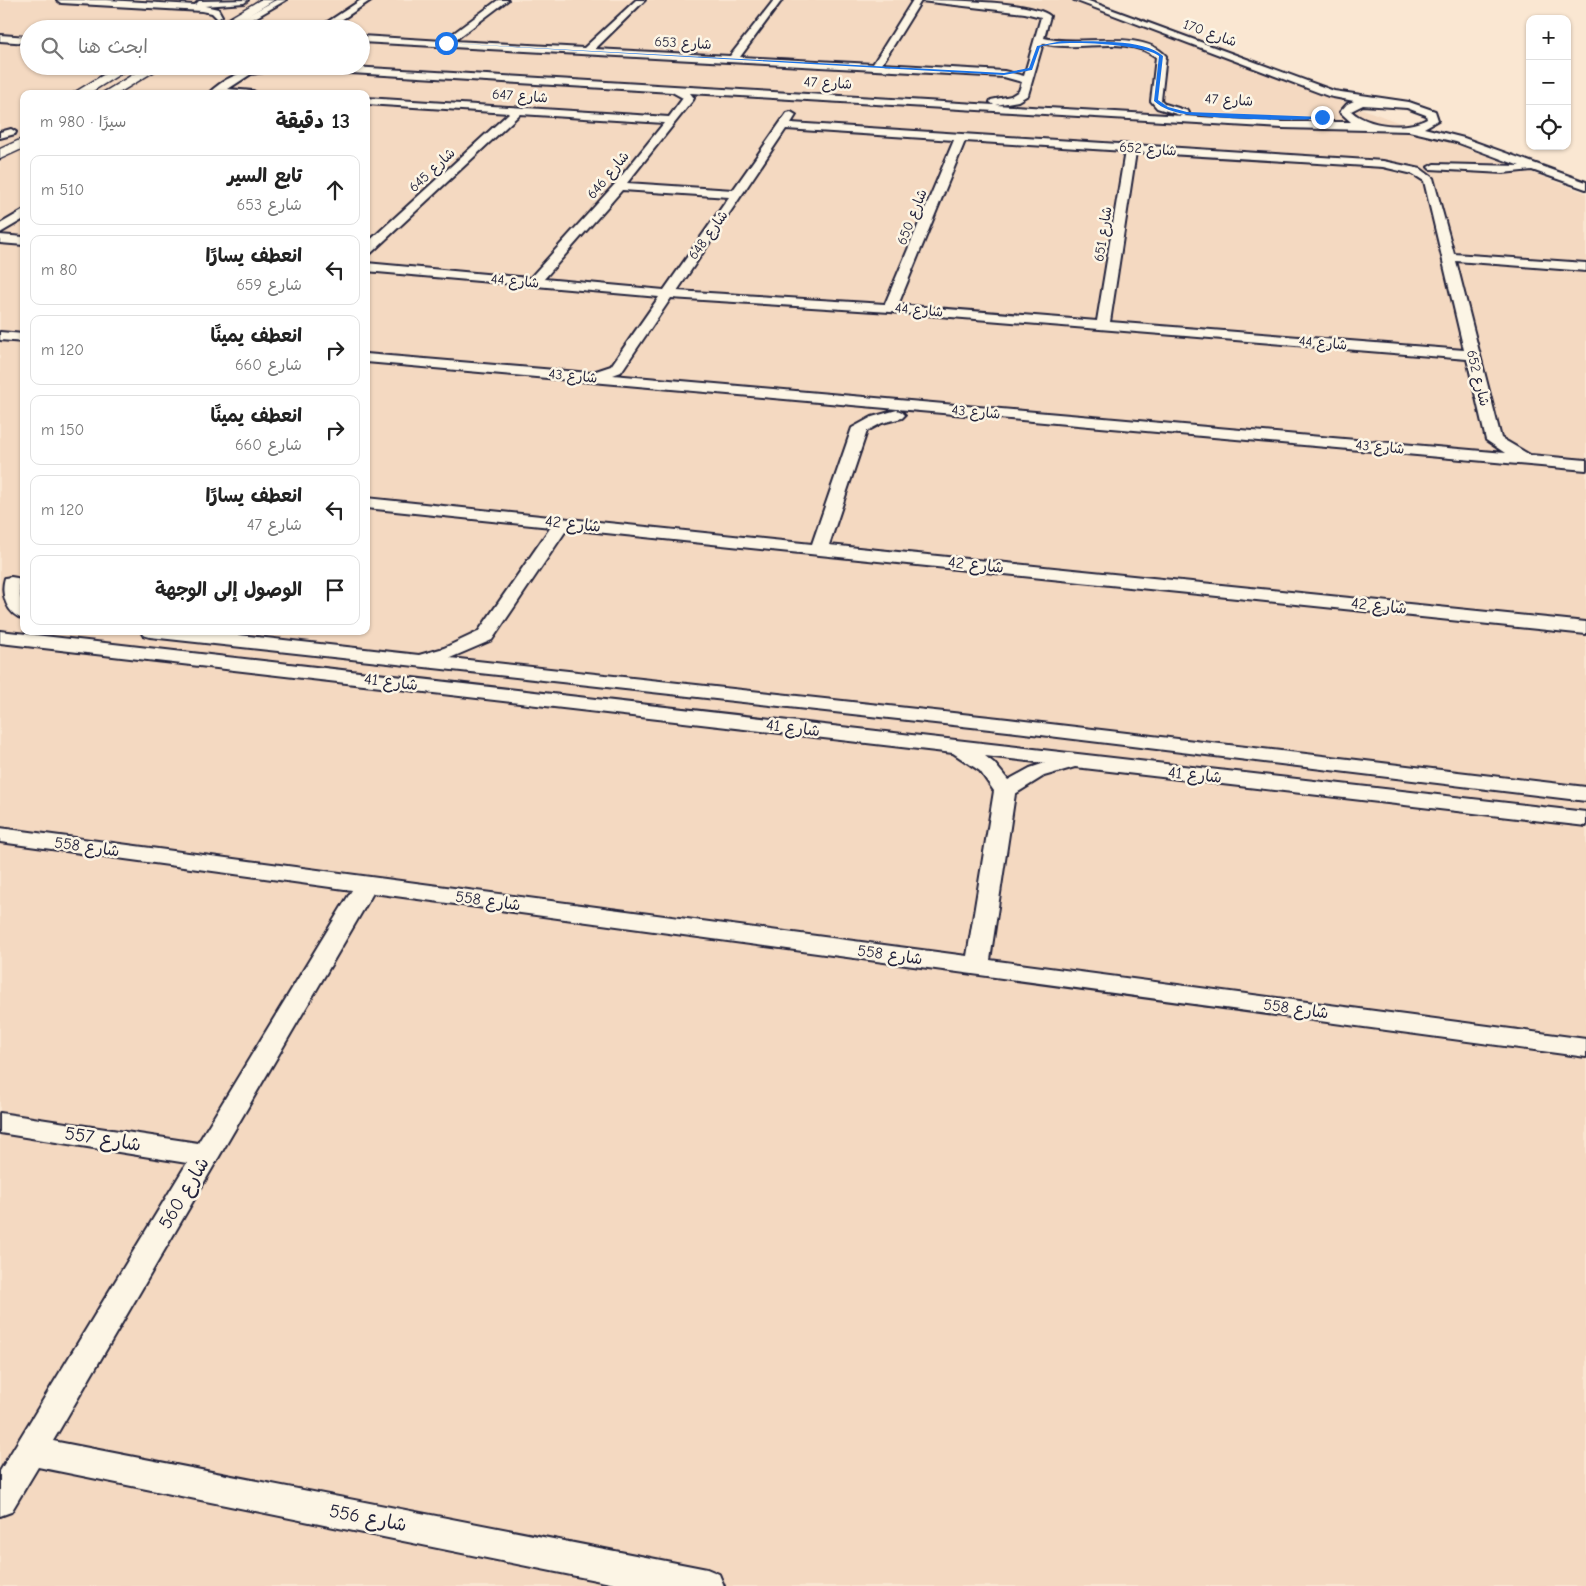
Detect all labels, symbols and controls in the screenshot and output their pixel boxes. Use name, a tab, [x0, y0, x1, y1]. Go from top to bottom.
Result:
street label: شارع 170	[1181, 15, 1239, 51]
map controls	[1526, 15, 1571, 150]
button: +	[1526, 15, 1571, 60]
search box	[20, 20, 370, 75]
route start	[435, 32, 458, 55]
street label: شارع 653	[654, 33, 712, 54]
icon: search	[38, 34, 66, 62]
text: ابحث هنا	[78, 36, 148, 58]
button: −	[1526, 60, 1571, 105]
street label: شارع 47	[803, 73, 853, 94]
street label: شارع 647	[491, 86, 549, 107]
street label: شارع 47	[1204, 90, 1254, 111]
button: locate	[1526, 105, 1571, 150]
route end	[1311, 106, 1334, 129]
text: 13 دقيقة	[275, 109, 350, 133]
text: سيرًا · 980 m	[40, 113, 126, 131]
street label: شارع 652	[1119, 139, 1177, 160]
street label: شارع 645	[405, 144, 459, 196]
street label: شارع 646	[583, 148, 634, 203]
text: تابع السير	[228, 165, 302, 187]
icon: ahead	[321, 176, 349, 204]
text: 510 m	[41, 181, 84, 199]
street label: شارع 650	[893, 187, 932, 248]
text: شارع 653	[237, 196, 302, 214]
street label: شارع 651	[1090, 205, 1117, 263]
street label: شارع 648	[685, 207, 732, 263]
text: انعطف يسارًا	[205, 245, 302, 267]
icon: left	[321, 256, 349, 284]
text: 80 m	[41, 261, 78, 279]
street label: شارع 44	[490, 270, 540, 293]
text: شارع 659	[236, 276, 302, 294]
street label: شارع 44	[894, 299, 944, 322]
text: انعطف يمينًا	[210, 325, 302, 347]
street label: شارع 44	[1298, 332, 1348, 355]
icon: right	[321, 336, 349, 364]
text: 120 m	[41, 341, 84, 359]
street label: شارع 652	[1462, 348, 1493, 408]
text: شارع 660	[235, 356, 302, 374]
street label: شارع 43	[548, 365, 598, 388]
street label: شارع 43	[951, 401, 1001, 424]
text: انعطف يمينًا	[210, 405, 302, 427]
icon: right	[321, 416, 349, 444]
text: 150 m	[41, 421, 84, 439]
text: شارع 660	[235, 436, 302, 454]
street label: شارع 43	[1355, 436, 1405, 459]
text: انعطف يسارًا	[205, 485, 302, 507]
icon: left	[321, 496, 349, 524]
text: 120 m	[41, 501, 84, 519]
street label: شارع 42	[544, 512, 602, 538]
text: شارع 47	[247, 516, 302, 534]
street label: شارع 42	[947, 553, 1005, 579]
icon: arrive	[321, 576, 349, 604]
text: الوصول إلى الوجهة	[155, 579, 302, 601]
street label: شارع 42	[1350, 594, 1408, 620]
street label: شارع 41	[363, 670, 419, 696]
street label: شارع 41	[765, 716, 821, 742]
street label: شارع 41	[1167, 763, 1223, 789]
street label: شارع 558	[53, 834, 121, 862]
street label: شارع 558	[454, 888, 522, 916]
street label: شارع 558	[856, 942, 924, 970]
street label: شارع 558	[1262, 996, 1330, 1024]
street label: شارع 557	[63, 1122, 143, 1158]
street label: شارع 560	[154, 1153, 216, 1234]
street label: شارع 556	[327, 1500, 409, 1538]

